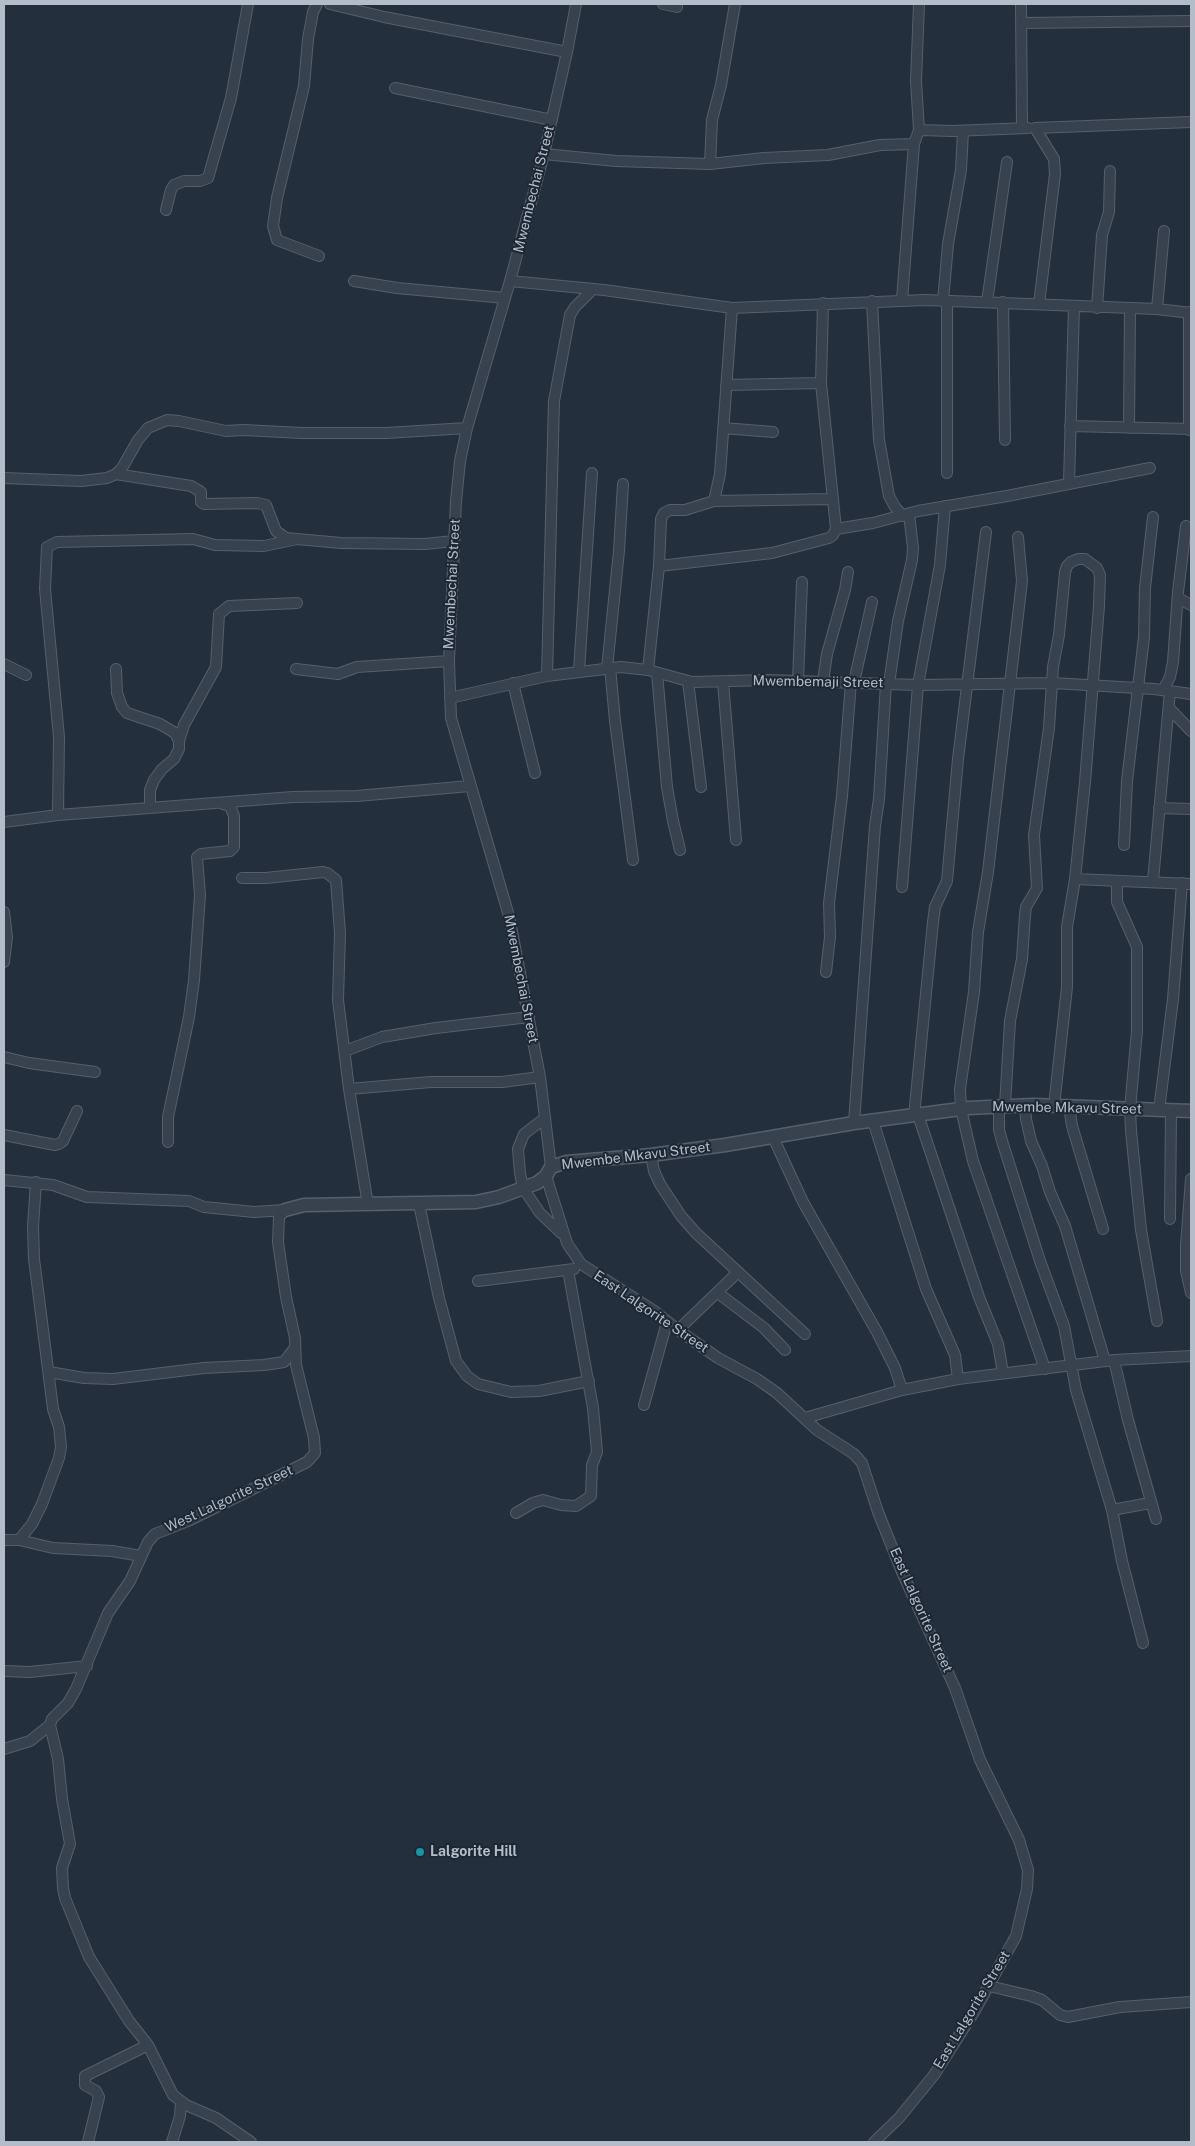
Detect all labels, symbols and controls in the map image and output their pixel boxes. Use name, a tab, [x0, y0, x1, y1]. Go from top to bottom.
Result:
street label: Mwembechai Street	[510, 124, 558, 254]
street label: Mwembechai Street	[440, 518, 464, 650]
street label: Mwembemaji Street	[752, 672, 884, 692]
street label: Mwembechai Street	[500, 913, 542, 1045]
street label: Mwembe Mkavu Street	[992, 1098, 1142, 1118]
street label: Mwembe Mkavu Street	[561, 1139, 711, 1173]
street label: East Lalgorite Street	[590, 1267, 712, 1357]
street label: West Lalgorite Street	[162, 1462, 296, 1536]
street label: East Lalgorite Street	[886, 1545, 956, 1675]
place label: Lalgorite Hill	[430, 1844, 517, 1860]
marker: Lalgorite Hill	[414, 1846, 426, 1858]
street label: East Lalgorite Street	[930, 1948, 1014, 2072]

